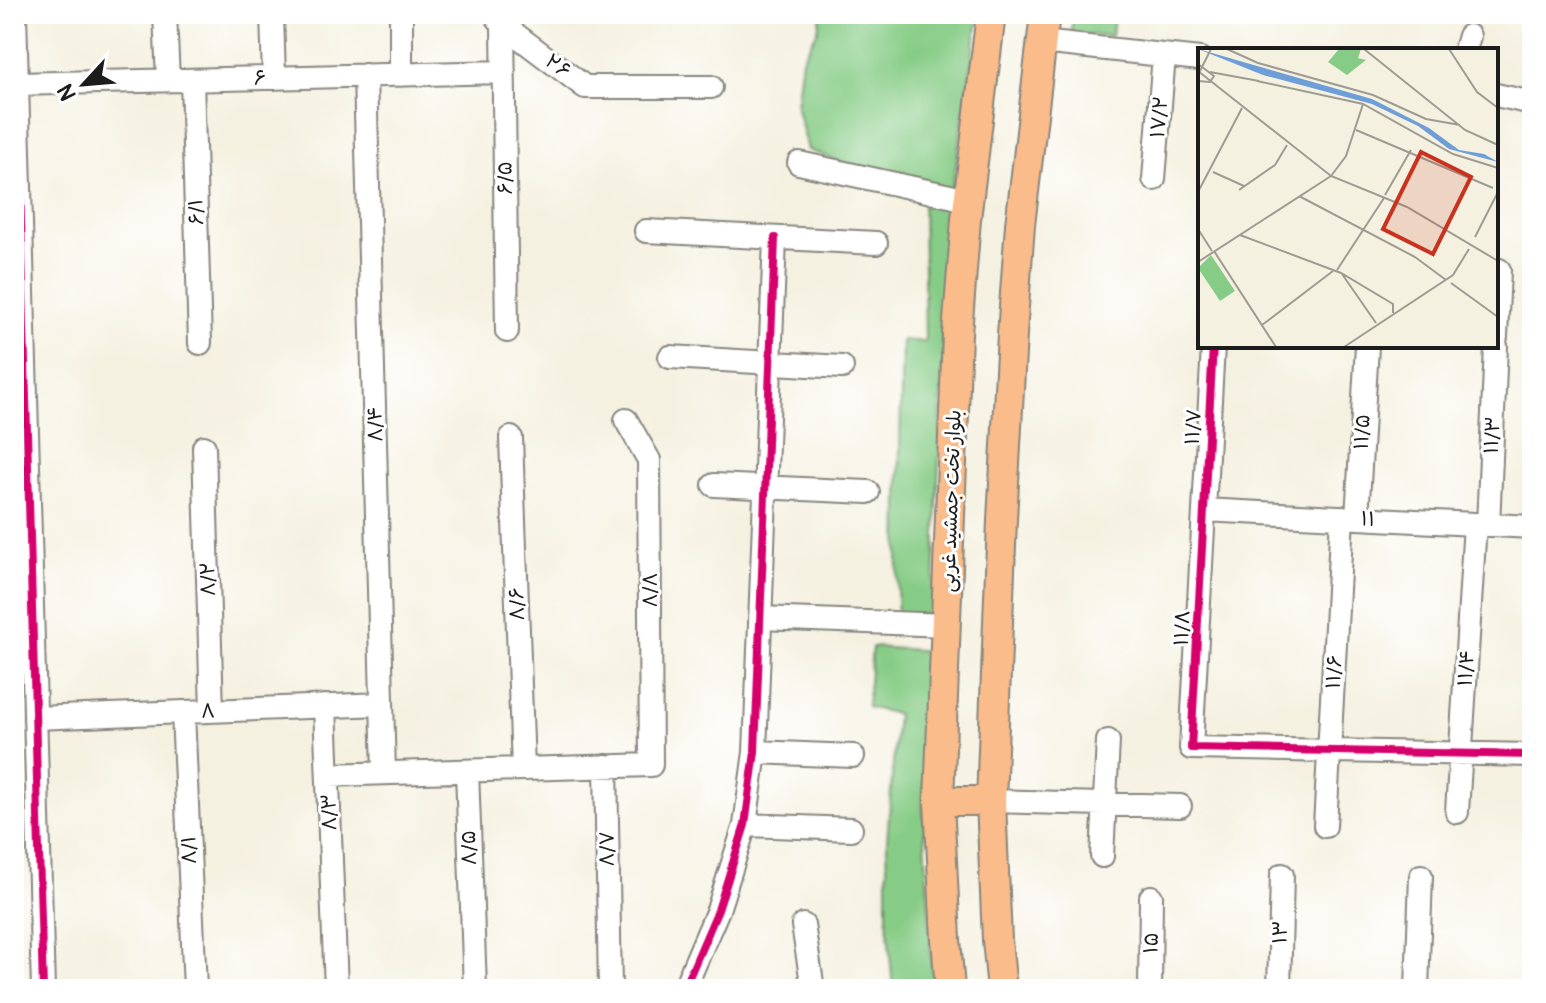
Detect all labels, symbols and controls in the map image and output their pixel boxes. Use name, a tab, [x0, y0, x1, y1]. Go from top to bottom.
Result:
north arrow	[44, 44, 124, 124]
street label: ۲۶	[540, 48, 576, 84]
inset map	[1198, 48, 1498, 348]
street label: ۶	[254, 65, 266, 91]
text: N	[51, 79, 83, 105]
street label: ۱۷/۲	[1145, 95, 1173, 139]
street label: ۶/۵	[492, 161, 518, 195]
street label: ۶/۱	[183, 198, 209, 226]
street label: ۸/۴	[362, 405, 388, 443]
street label: ۱۱/۷	[1180, 408, 1206, 446]
street label: بلوار تخت جمشید غربی	[935, 409, 967, 593]
street label: ۱۱/۵	[1349, 414, 1375, 450]
street label: ۱۱/۳	[1479, 415, 1505, 455]
street label: ۱۱	[1360, 506, 1376, 532]
street label: ۸/۲	[195, 561, 221, 597]
street label: ۸/۸	[638, 572, 663, 608]
street label: ۸/۶	[504, 587, 530, 621]
street label: ۱۱/۸	[1169, 610, 1195, 646]
street label: ۱۱/۴	[1452, 649, 1480, 687]
street label: ۱۱/۶	[1321, 654, 1347, 690]
street label: ۸	[201, 698, 215, 724]
street label: ۸/۳	[316, 793, 342, 831]
street label: ۸/۵	[456, 830, 482, 866]
street label: ۸/۷	[594, 831, 620, 867]
street label: ۸/۱	[176, 835, 202, 865]
street label: ۱۳	[1267, 920, 1293, 944]
street label: ۱۵	[1138, 932, 1164, 954]

